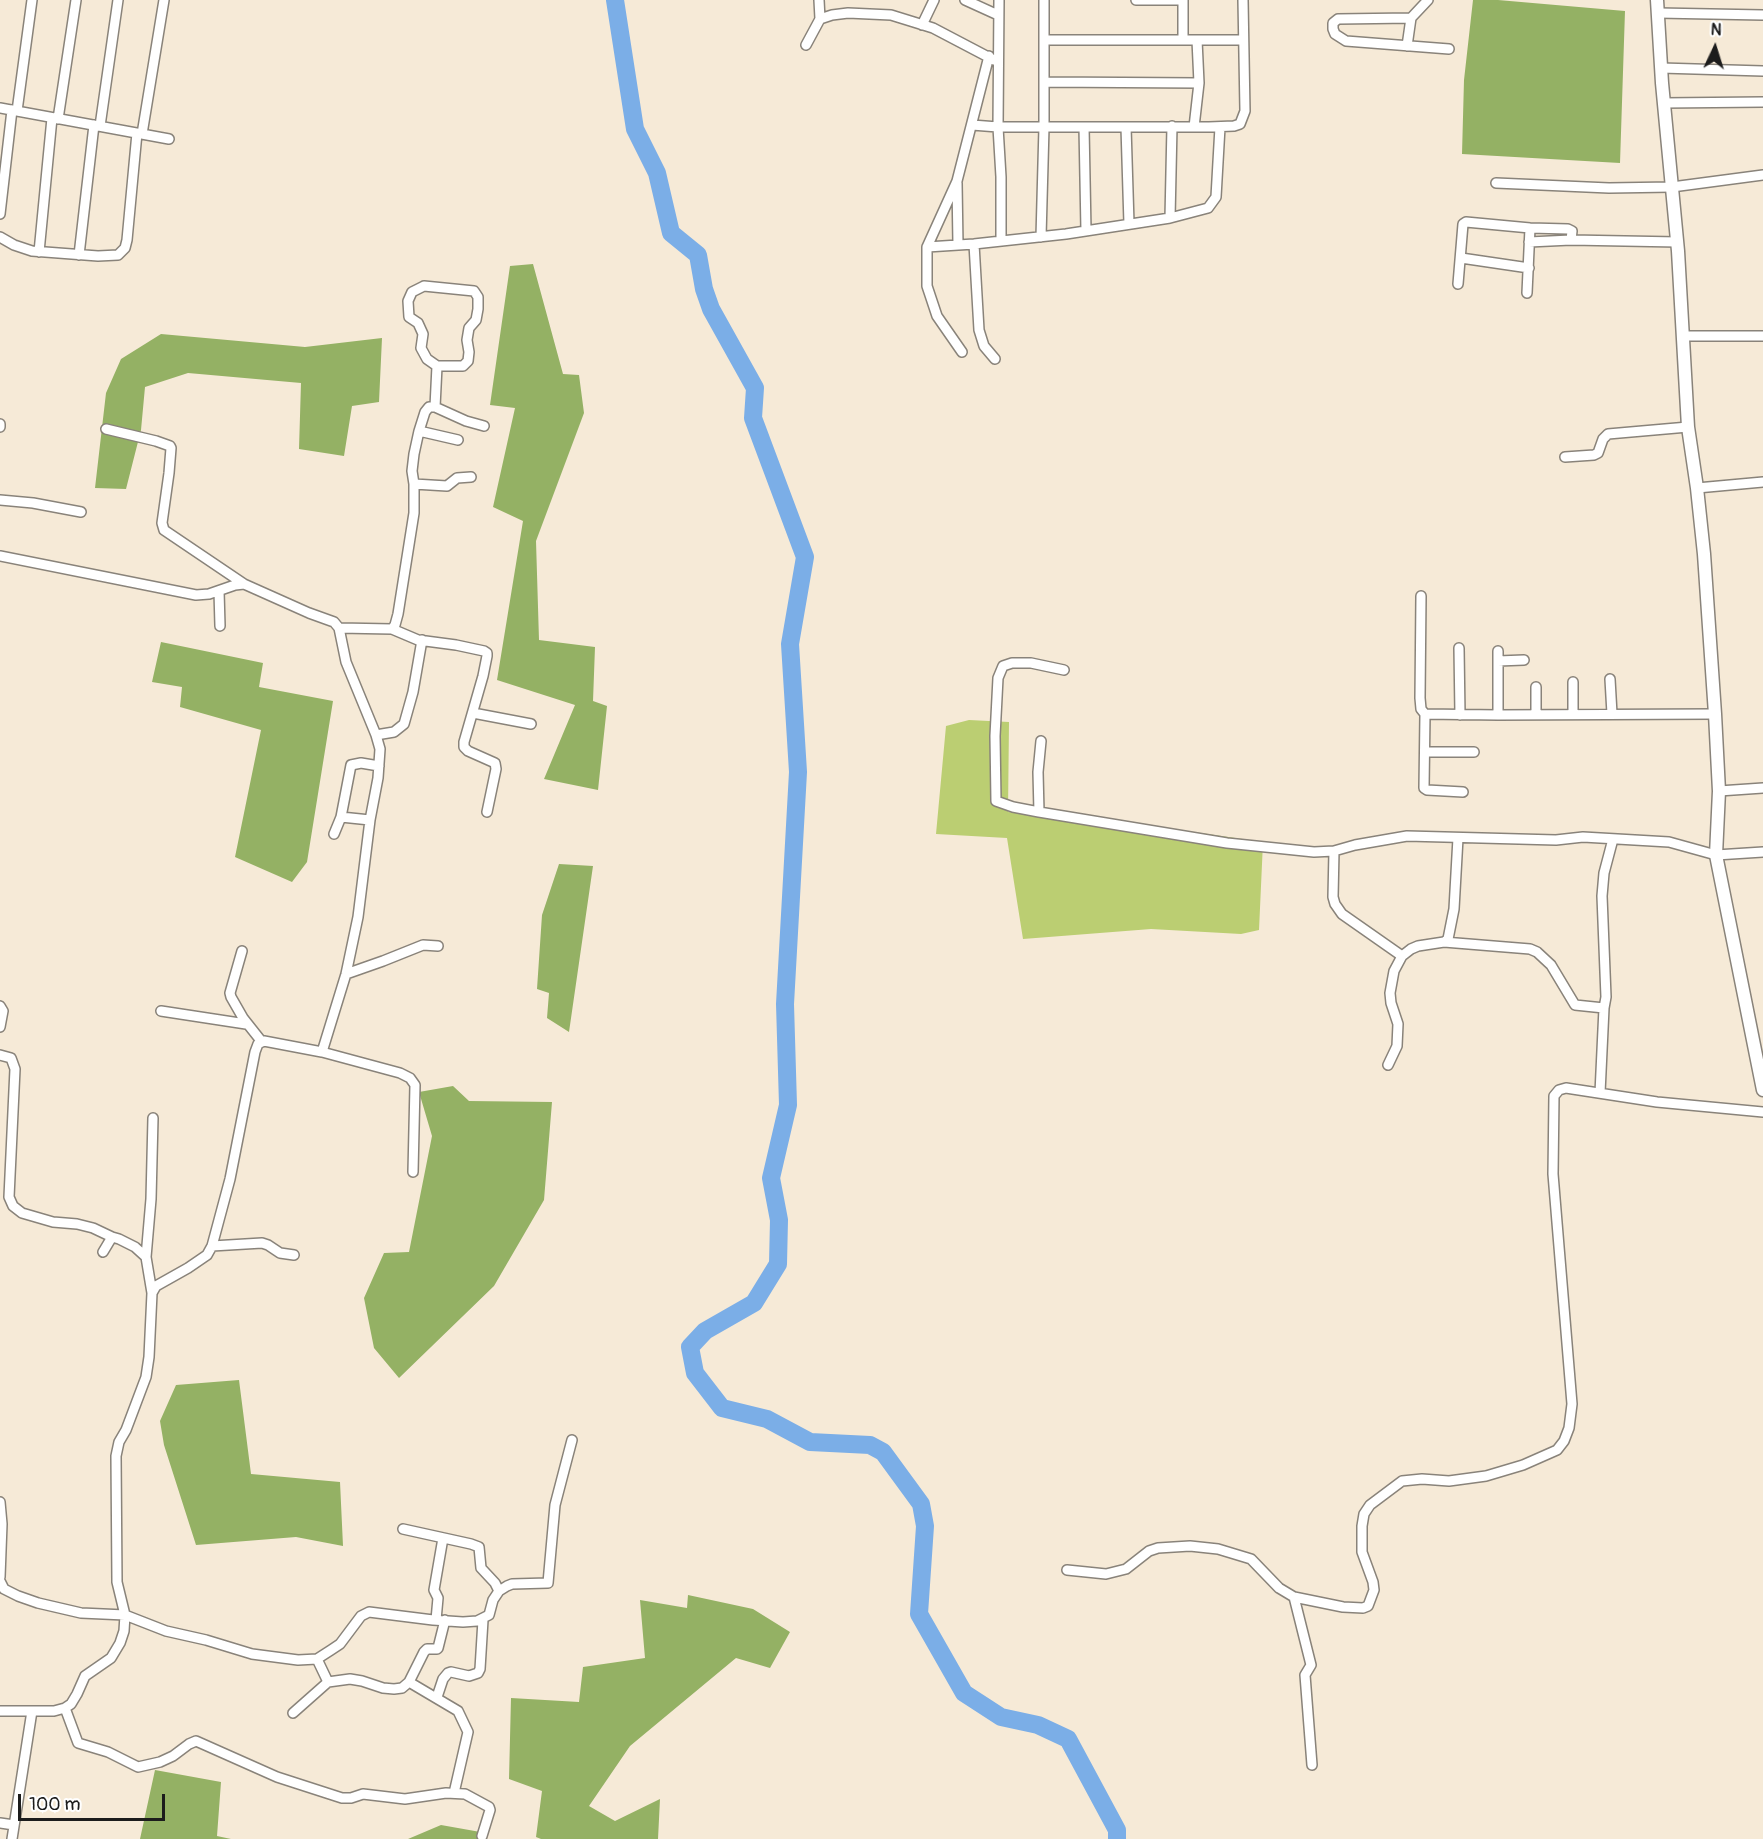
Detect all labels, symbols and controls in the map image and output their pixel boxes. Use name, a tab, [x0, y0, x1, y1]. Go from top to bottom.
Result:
north arrow	[1685, 18, 1745, 78]
text: N	[1710, 20, 1722, 40]
scale bar	[21, 1782, 168, 1820]
text: 100 m	[29, 1793, 81, 1816]

